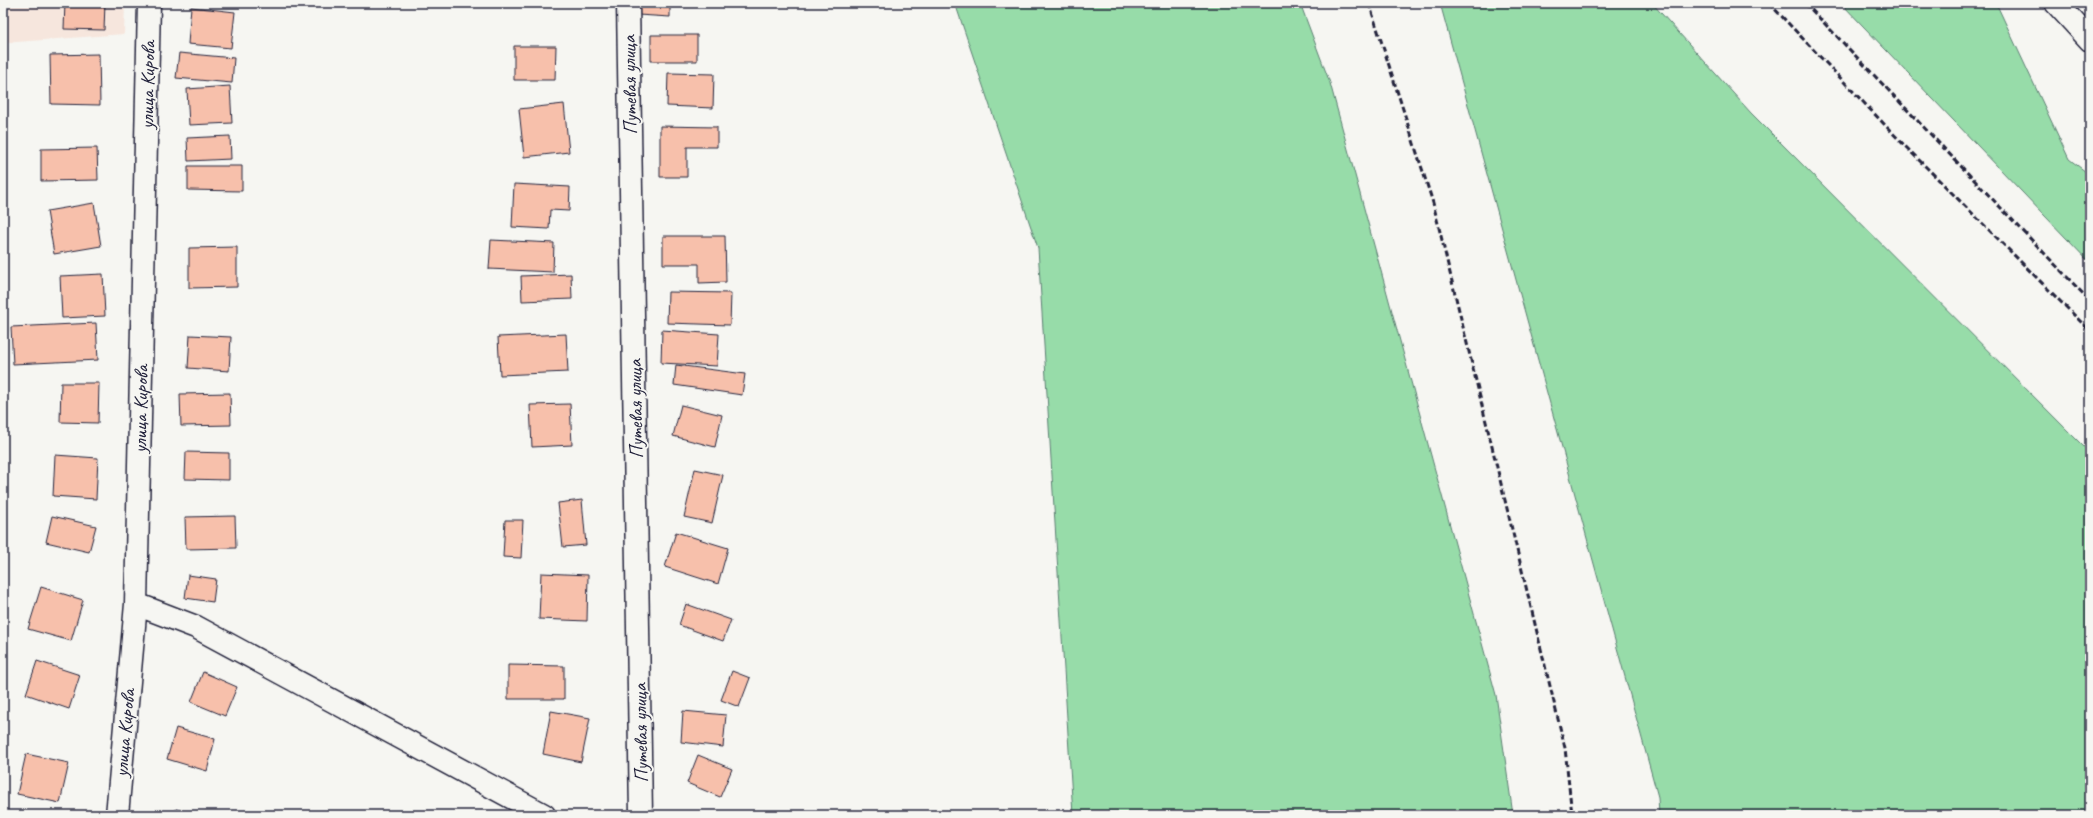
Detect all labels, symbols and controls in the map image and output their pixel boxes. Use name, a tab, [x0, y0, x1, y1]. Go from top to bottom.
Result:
street label: Путевая улица	[616, 34, 643, 135]
street label: улица Кирова	[134, 39, 161, 130]
street label: Путевая улица	[622, 358, 649, 459]
street label: улица Кирова	[127, 363, 154, 454]
street label: Путевая улица	[627, 682, 654, 783]
street label: улица Кирова	[108, 686, 141, 779]

